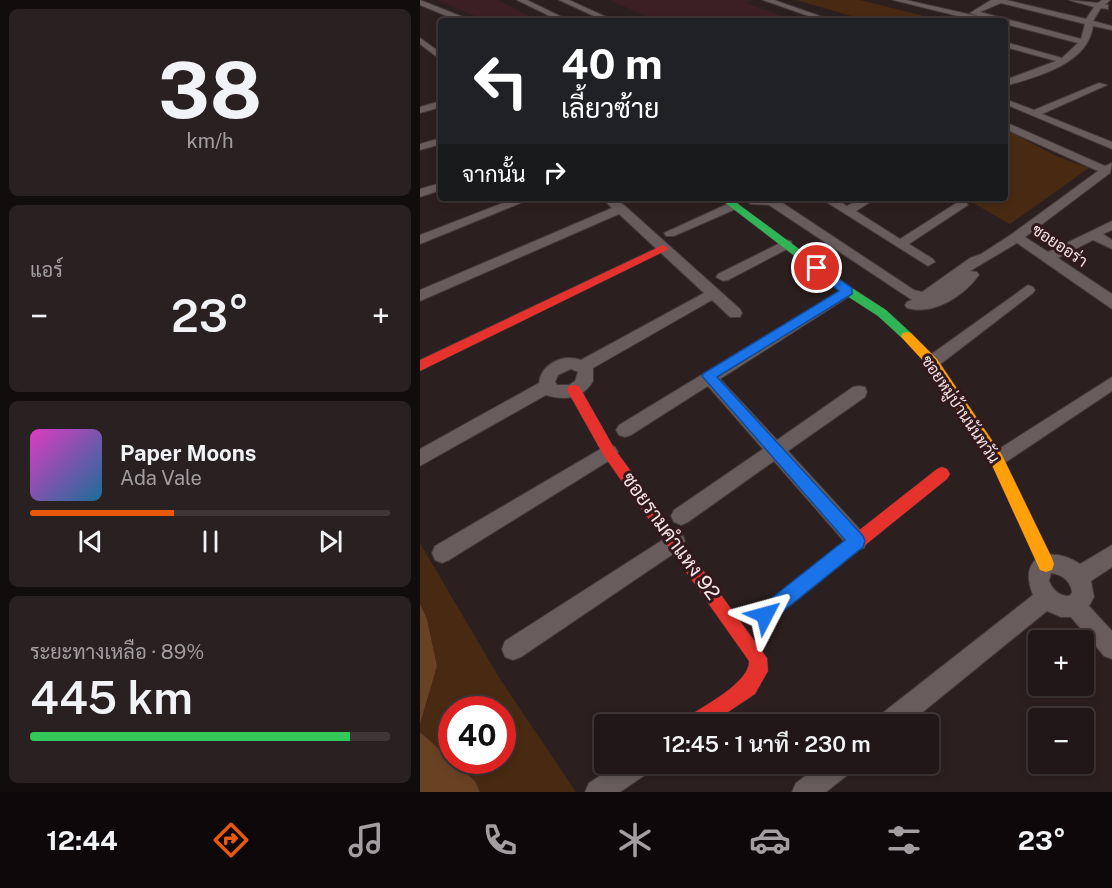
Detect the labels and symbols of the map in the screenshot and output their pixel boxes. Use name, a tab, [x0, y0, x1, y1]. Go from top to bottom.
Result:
street label: ซอยออร่า	[1028, 219, 1092, 271]
pin	[791, 242, 842, 293]
street label: ซอยหมู่บ้านนันทวัน	[916, 351, 1005, 468]
street label: ซอยรามคําแหง 92	[617, 468, 725, 604]
position arrow	[733, 583, 797, 647]
speed limit sign: 40	[438, 696, 516, 774]

